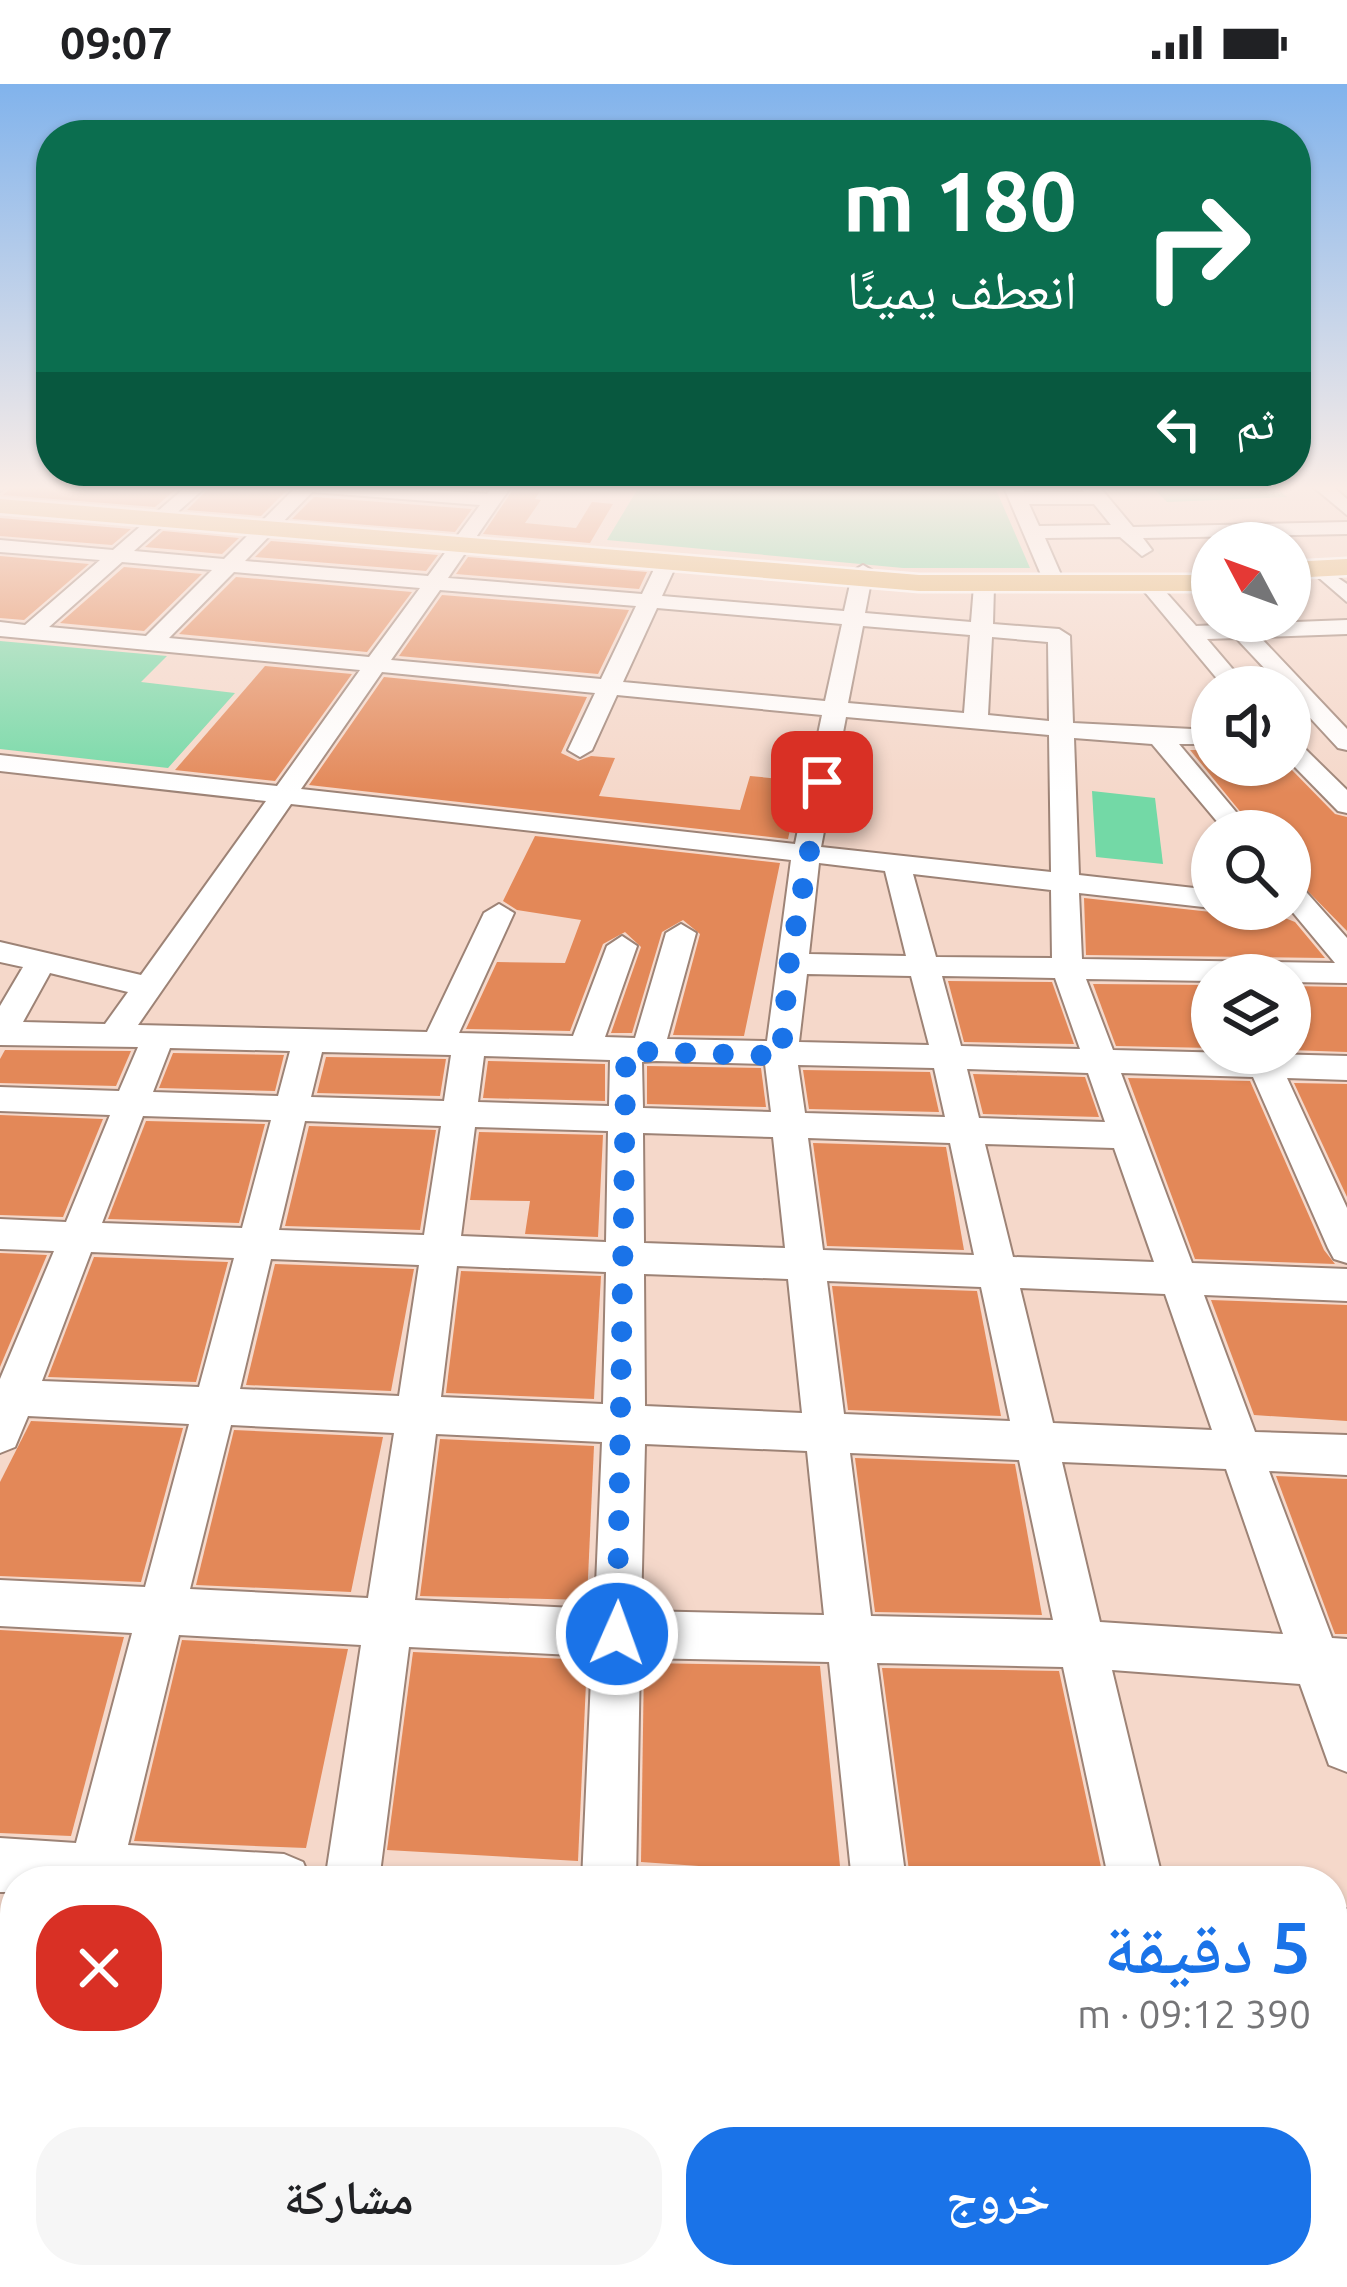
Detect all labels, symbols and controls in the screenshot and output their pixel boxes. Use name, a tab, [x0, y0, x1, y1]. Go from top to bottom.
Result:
text: 09:07	[60, 17, 173, 68]
text: 180 m	[843, 153, 1077, 247]
icon: right	[1119, 168, 1275, 324]
text: انعطف يمينًا	[847, 259, 1077, 319]
icon: left	[1146, 396, 1212, 462]
text: ثم	[1236, 397, 1275, 448]
north arrow	[1191, 522, 1311, 642]
map controls	[1191, 522, 1311, 1074]
button: sound	[1191, 666, 1311, 786]
pin	[771, 731, 873, 833]
icon: arrive	[789, 749, 855, 815]
button: search	[1191, 810, 1311, 930]
button: layers	[1191, 954, 1311, 1074]
position arrow	[554, 1571, 680, 1697]
button: close	[36, 1905, 162, 2031]
text: 5 دقيقة	[1104, 1906, 1311, 1987]
text: 390 m · 09:12	[1077, 1992, 1311, 2035]
button: مشاركة	[36, 2127, 662, 2265]
button: خروج	[686, 2127, 1311, 2265]

